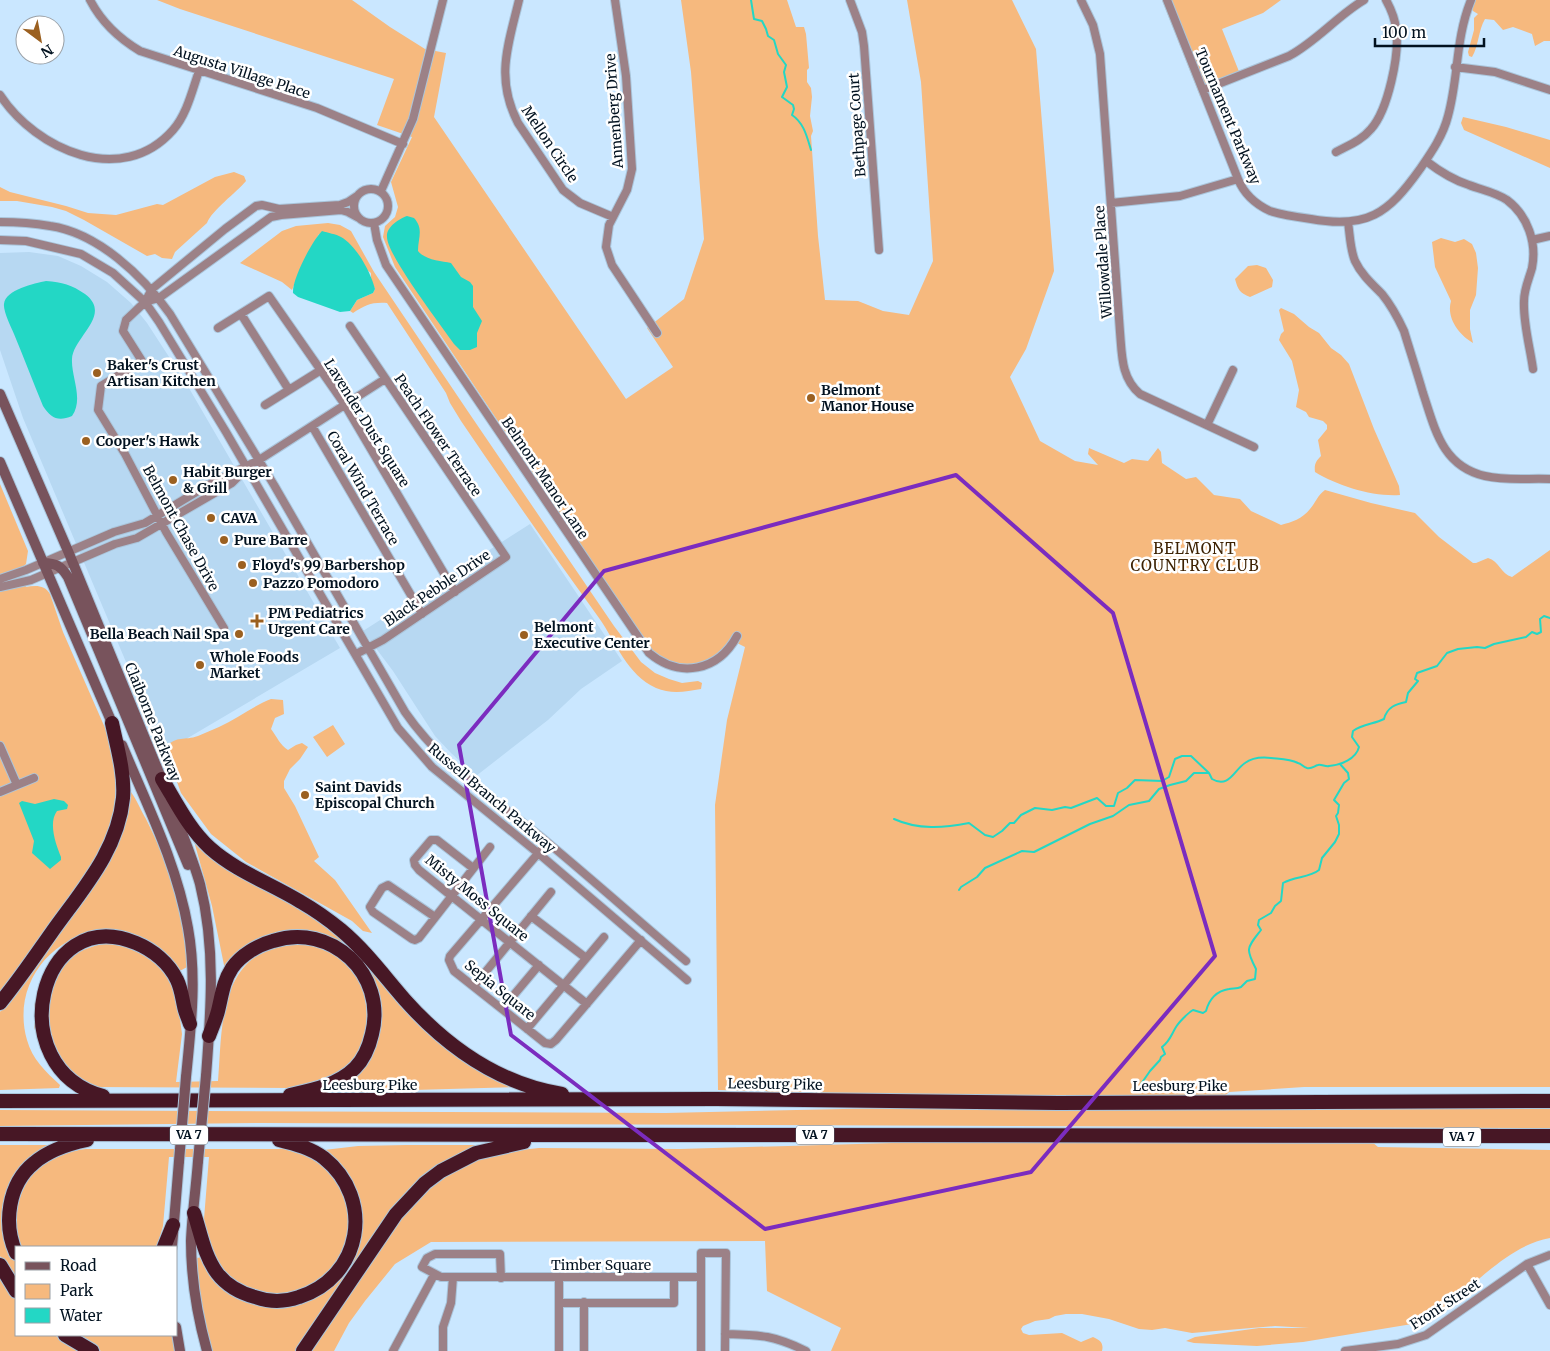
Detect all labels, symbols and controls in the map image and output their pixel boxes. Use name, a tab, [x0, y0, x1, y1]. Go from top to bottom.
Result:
north arrow	[15, 15, 65, 65]
scale bar	[1375, 15, 1484, 47]
text: 100 m	[1382, 23, 1426, 42]
text: N	[37, 40, 56, 62]
street label: Augusta Village Place	[170, 41, 313, 103]
street label: Tournament Parkway	[1191, 45, 1265, 188]
street label: Annenberg Drive	[601, 53, 627, 170]
street label: Bethpage Court	[844, 72, 870, 178]
street label: Mellon Circle	[518, 102, 582, 186]
street label: Willowdale Place	[1090, 205, 1116, 320]
place label: Baker's Crust Artisan Kitchen	[106, 356, 216, 390]
street label: Lavender Dust Square	[320, 356, 414, 490]
marker: Baker's Crust Artisan Kitchen	[91, 367, 103, 379]
street label: Peach Flower Terrace	[390, 370, 486, 500]
place label: Belmont Manor House	[821, 381, 915, 415]
marker: Belmont Manor House	[805, 392, 817, 404]
street label: Belmont Manor Lane	[498, 414, 592, 542]
street label: Coral Wind Terrace	[323, 428, 403, 548]
place label: Cooper's Hawk	[96, 432, 200, 450]
marker: Cooper's Hawk	[80, 435, 92, 447]
street label: Belmont Chase Drive	[139, 462, 223, 594]
place label: Habit Burger & Grill	[183, 463, 272, 497]
marker: Habit Burger & Grill	[167, 474, 179, 486]
place label: CAVA	[221, 509, 258, 527]
marker: CAVA	[205, 512, 217, 524]
place label: Pure Barre	[234, 531, 308, 549]
marker: Pure Barre	[218, 534, 230, 546]
district label: BELMONT COUNTRY CLUB	[1130, 539, 1260, 575]
street label: Black Pebble Drive	[380, 546, 494, 630]
place label: Floyd's 99 Barbershop	[252, 556, 405, 574]
marker: Floyd's 99 Barbershop	[236, 559, 248, 571]
place label: Pazzo Pomodoro	[263, 574, 379, 592]
marker: Pazzo Pomodoro	[247, 577, 259, 589]
place label: PM Pediatrics Urgent Care	[268, 604, 364, 638]
marker: PM Pediatrics Urgent Care	[250, 614, 264, 628]
place label: Belmont Executive Center	[534, 618, 650, 652]
place label: Bella Beach Nail Spa	[90, 625, 229, 643]
marker: Bella Beach Nail Spa	[233, 628, 245, 640]
marker: Belmont Executive Center	[518, 629, 530, 641]
place label: Whole Foods Market	[209, 648, 299, 682]
marker: Whole Foods Market	[194, 659, 206, 671]
street label: Claiborne Parkway	[121, 660, 185, 785]
street label: Russell Branch Parkway	[424, 739, 560, 857]
place label: Saint Davids Episcopal Church	[315, 778, 435, 812]
marker: Saint Davids Episcopal Church	[299, 789, 311, 801]
street label: Misty Moss Square	[422, 851, 532, 945]
street label: Sepia Square	[461, 956, 539, 1024]
street label: Leesburg Pike	[727, 1074, 823, 1094]
street label: Leesburg Pike	[323, 1076, 417, 1094]
street label: Leesburg Pike	[1133, 1077, 1227, 1095]
road number: VA 7	[170, 1126, 208, 1144]
road number: VA 7	[796, 1126, 834, 1144]
road number: VA 7	[1443, 1128, 1481, 1146]
legend	[15, 1246, 178, 1336]
text: Road	[60, 1256, 96, 1275]
street label: Timber Square	[551, 1256, 651, 1274]
street label: Front Street	[1406, 1274, 1484, 1333]
text: Park	[60, 1281, 94, 1300]
text: Water	[59, 1306, 103, 1325]

